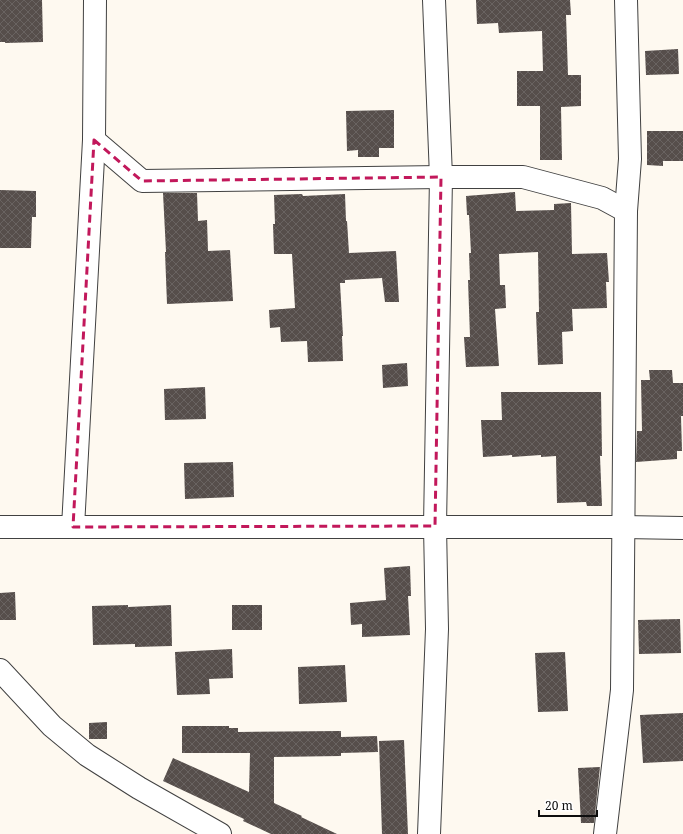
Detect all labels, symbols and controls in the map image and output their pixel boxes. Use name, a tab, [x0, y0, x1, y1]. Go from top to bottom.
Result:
scale bar	[539, 792, 597, 818]
text: 20 m	[545, 797, 573, 814]

